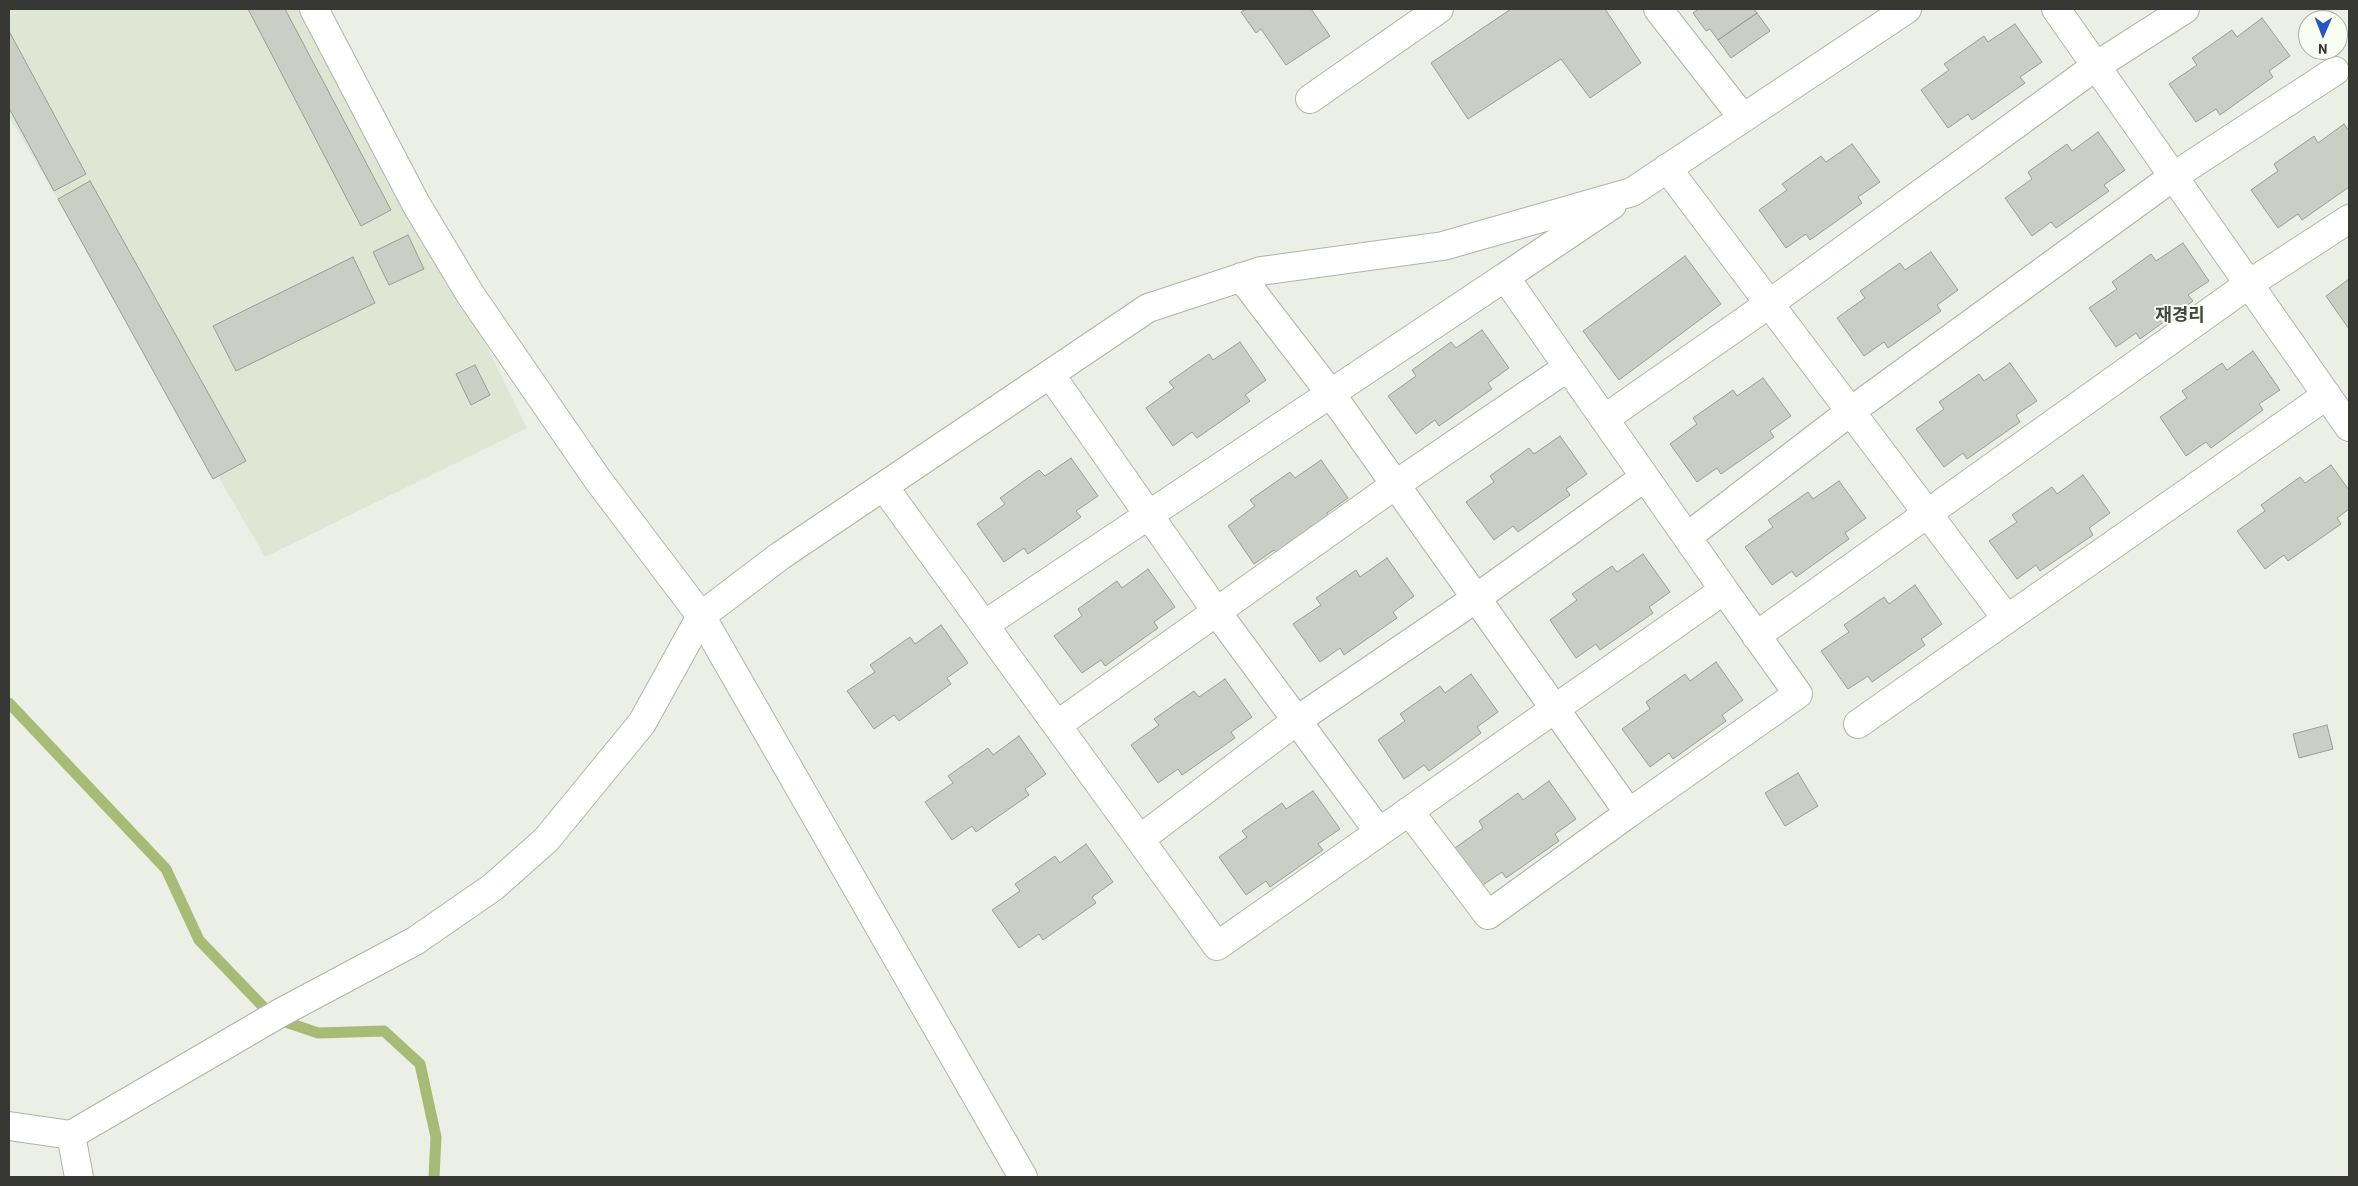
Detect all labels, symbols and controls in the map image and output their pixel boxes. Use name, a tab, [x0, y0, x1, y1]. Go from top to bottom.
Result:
north arrow	[2298, 10, 2348, 60]
text: N	[2318, 41, 2328, 58]
district label: 재경리	[2155, 304, 2205, 326]

